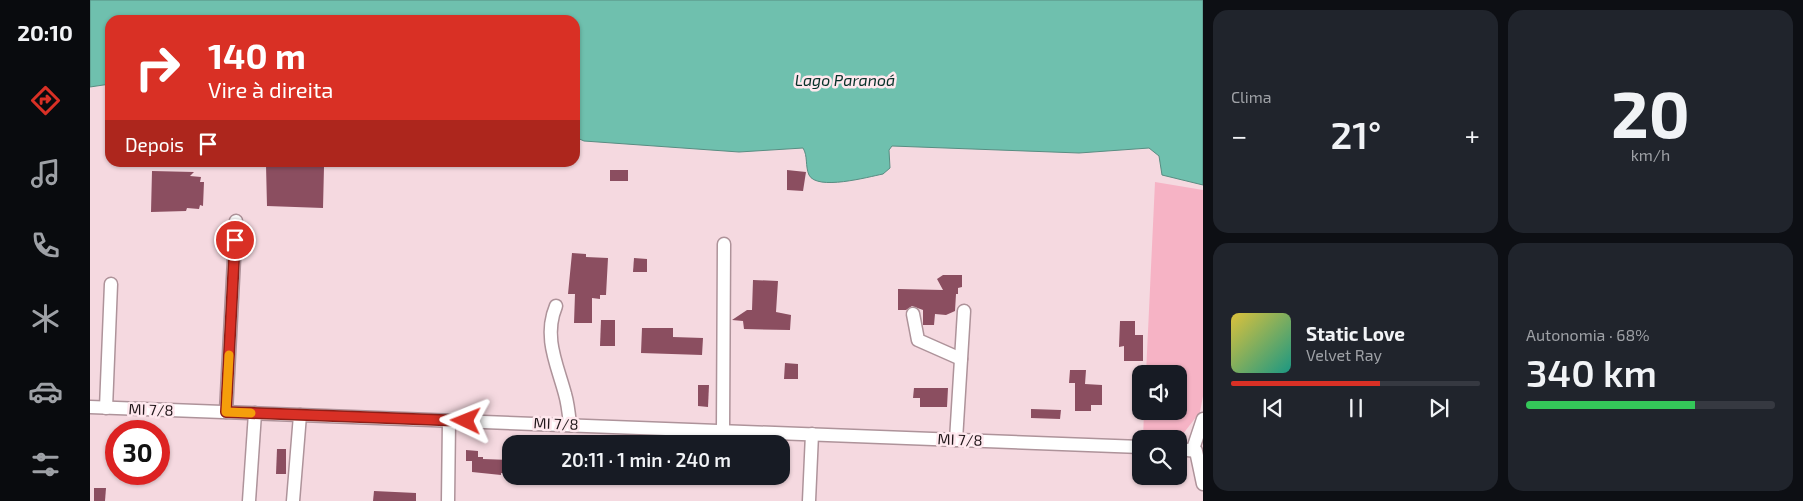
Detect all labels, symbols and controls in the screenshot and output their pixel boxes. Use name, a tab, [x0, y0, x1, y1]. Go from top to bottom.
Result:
text: 20:10	[17, 19, 73, 45]
text: 140 m	[208, 34, 306, 76]
icon: right	[125, 35, 190, 100]
water label: Lago Paranoá	[795, 70, 895, 89]
text: 20	[1611, 73, 1690, 151]
text: Vire à direita	[208, 76, 333, 102]
icon: directions	[28, 83, 63, 118]
text: Clima	[1231, 87, 1272, 106]
text: 21°	[1330, 111, 1382, 157]
text: −	[1231, 118, 1247, 152]
text: +	[1465, 118, 1480, 152]
icon: arrive	[194, 130, 222, 158]
text: Depois	[125, 133, 184, 156]
text: km/h	[1631, 145, 1670, 164]
icon: music	[28, 156, 63, 191]
pin	[214, 219, 256, 261]
icon: arrive	[221, 226, 249, 254]
icon: phone	[28, 228, 63, 263]
icon: climate	[28, 301, 63, 336]
text: Static Love	[1306, 322, 1405, 345]
text: Autonomia · 68%	[1526, 325, 1650, 344]
text: Velvet Ray	[1306, 345, 1382, 364]
text: 340 km	[1526, 349, 1657, 395]
map controls	[1132, 365, 1187, 485]
button: sound	[1132, 365, 1187, 420]
icon: car	[28, 374, 63, 409]
position arrow	[439, 394, 491, 446]
icon: previous	[1259, 394, 1287, 422]
icon: pause	[1342, 394, 1370, 422]
icon: next	[1425, 394, 1453, 422]
street label: MI 7/8	[128, 399, 174, 419]
street label: MI 7/8	[533, 413, 579, 433]
speed limit sign: 30	[105, 420, 170, 485]
street label: MI 7/8	[937, 429, 983, 449]
button: search	[1132, 430, 1187, 485]
icon: filters	[28, 447, 63, 482]
text: 20:11 · 1 min · 240 m	[561, 448, 731, 471]

